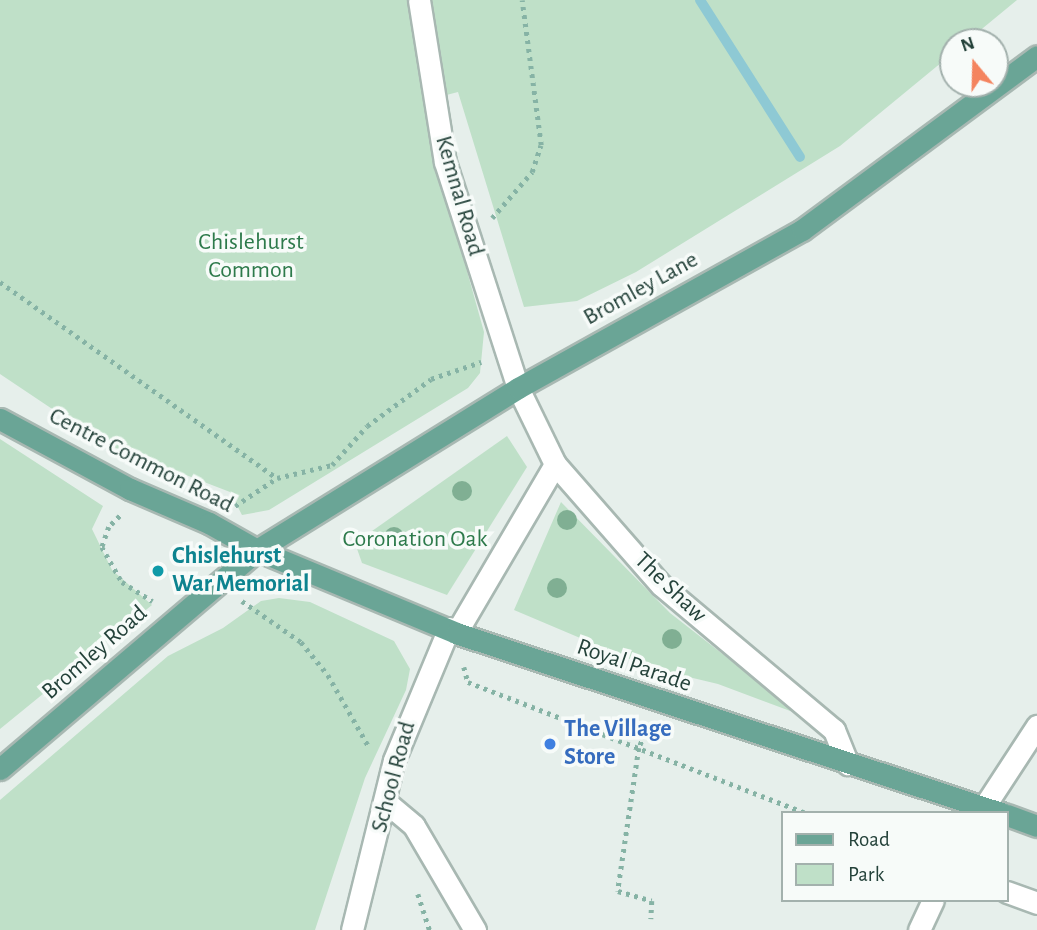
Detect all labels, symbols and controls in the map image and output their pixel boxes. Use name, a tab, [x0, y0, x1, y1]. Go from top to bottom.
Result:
north arrow	[939, 28, 1009, 98]
text: N	[958, 33, 977, 56]
street label: Kemnal Road	[428, 133, 490, 259]
park label: Chislehurst Common	[198, 229, 304, 285]
street label: Bromley Lane	[579, 246, 703, 332]
street label: Centre Common Road	[44, 402, 238, 520]
park label: Coronation Oak	[343, 526, 487, 554]
place label: Chislehurst War Memorial	[172, 543, 309, 599]
street label: The Shaw	[628, 547, 712, 629]
marker: Chislehurst War Memorial	[150, 563, 166, 579]
street label: Bromley Road	[36, 599, 154, 707]
street label: Royal Parade	[573, 633, 695, 699]
place label: The Village Store	[564, 716, 672, 772]
street label: School Road	[365, 718, 423, 836]
marker: The Village Store	[542, 736, 558, 752]
legend	[782, 811, 1009, 902]
text: Road	[848, 829, 890, 850]
text: Park	[848, 864, 884, 885]

